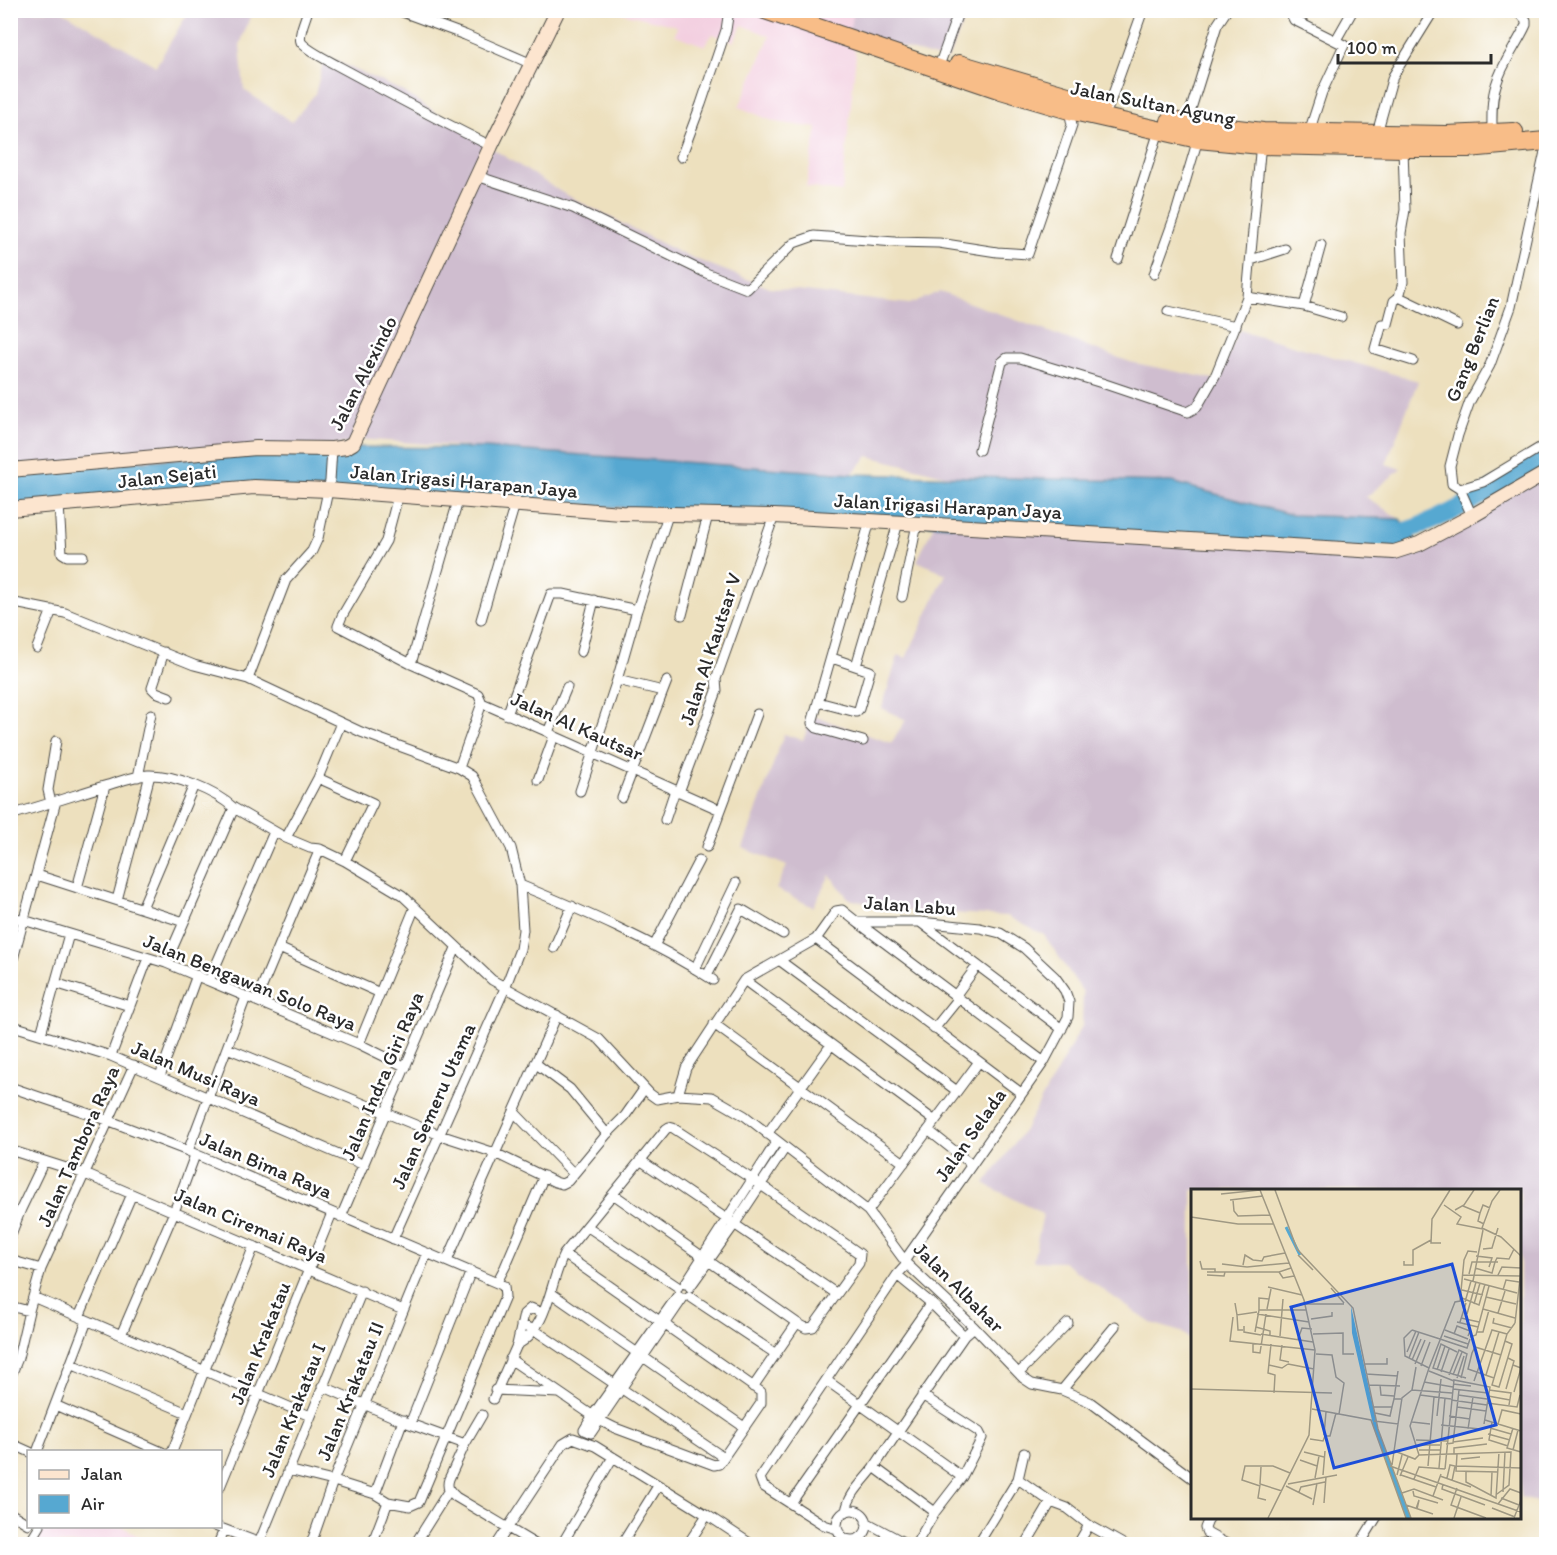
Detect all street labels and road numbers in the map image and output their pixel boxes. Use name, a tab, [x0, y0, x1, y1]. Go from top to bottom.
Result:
street label: Jalan Sultan Agung	[1069, 75, 1238, 131]
street label: Gang Berlian	[1440, 292, 1504, 405]
street label: Jalan Alexindo	[324, 312, 402, 434]
street label: Jalan Sejati	[116, 459, 218, 493]
street label: Jalan Irigasi Harapan Jaya	[349, 459, 579, 503]
street label: Jalan Irigasi Harapan Jaya	[833, 488, 1063, 524]
street label: Jalan Al Kautsar V	[674, 570, 746, 728]
street label: Jalan Al Kautsar	[507, 686, 647, 766]
street label: Jalan Labu	[863, 890, 957, 920]
street label: Jalan Bengawan Solo Raya	[140, 928, 361, 1036]
street label: Jalan Indra Giri Raya	[336, 988, 428, 1164]
street label: Jalan Semeru Utama	[386, 1019, 481, 1193]
street label: Jalan Musi Raya	[128, 1035, 265, 1111]
street label: Jalan Tambora Raya	[32, 1061, 125, 1230]
street label: Jalan Selada	[929, 1084, 1011, 1186]
street label: Jalan Bima Raya	[196, 1126, 337, 1204]
street label: Jalan Ciremai Raya	[171, 1182, 331, 1268]
street label: Jalan Albahar	[909, 1237, 1009, 1337]
street label: Jalan Krakatau	[224, 1278, 296, 1408]
street label: Jalan Krakatau II	[311, 1318, 389, 1464]
street label: Jalan Krakatau I	[255, 1339, 331, 1481]

